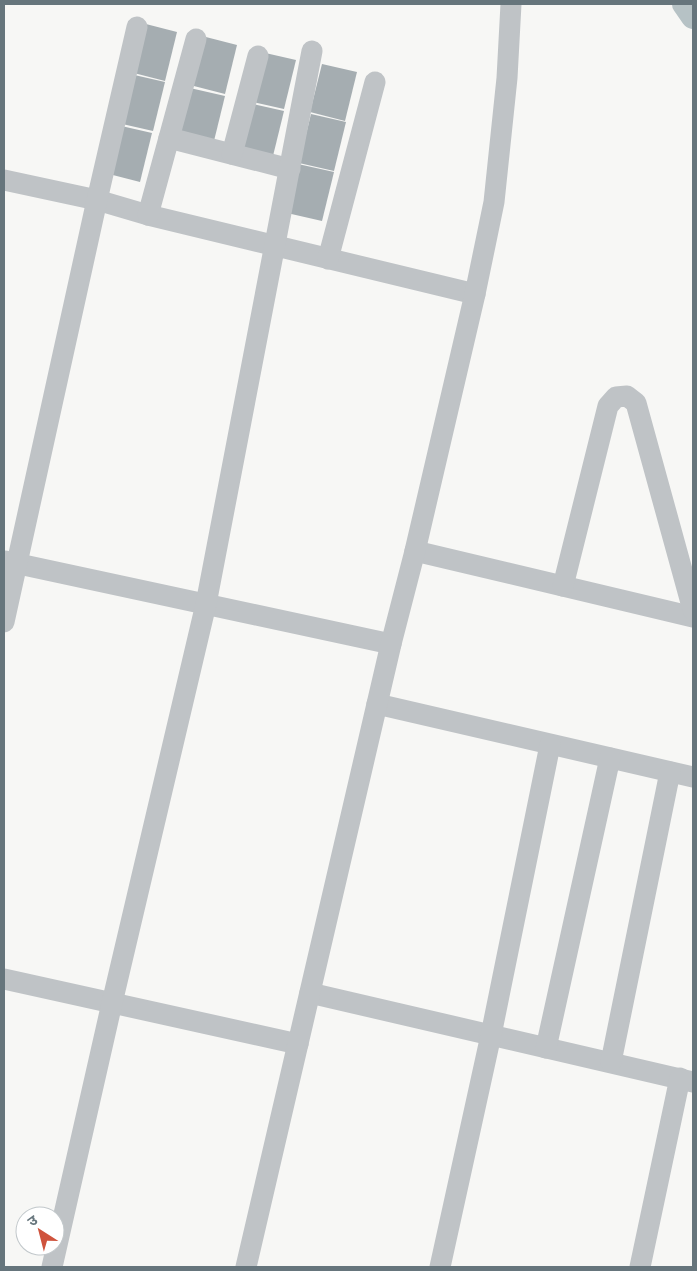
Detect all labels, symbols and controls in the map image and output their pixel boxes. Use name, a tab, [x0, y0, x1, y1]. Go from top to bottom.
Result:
north arrow	[15, 1206, 65, 1256]
text: उ	[24, 1211, 42, 1230]

